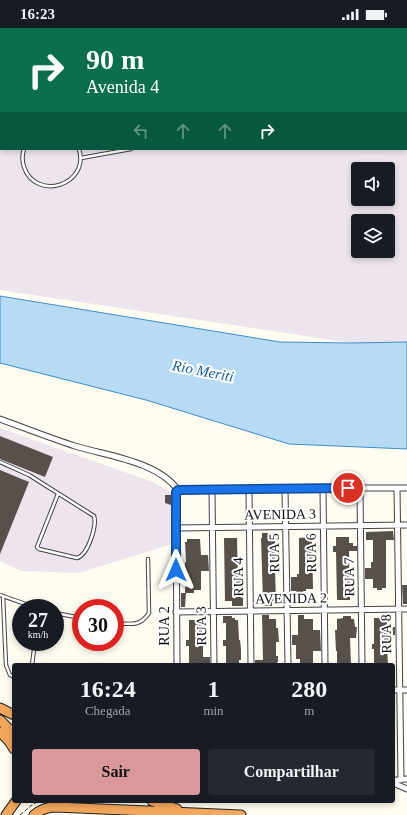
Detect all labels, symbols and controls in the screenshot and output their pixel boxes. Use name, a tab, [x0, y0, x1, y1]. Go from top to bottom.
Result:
text: 16:23	[20, 6, 55, 22]
icon: right	[20, 44, 72, 96]
text: 90 m	[86, 44, 144, 75]
text: Avenida 4	[86, 77, 159, 97]
icon: left	[130, 120, 152, 142]
icon: ahead	[172, 120, 194, 142]
icon: ahead	[214, 120, 236, 142]
icon: right	[256, 120, 278, 142]
map controls	[351, 162, 395, 258]
button: sound	[351, 162, 395, 206]
button: layers	[351, 214, 395, 258]
water label: Rio Meriti	[170, 357, 235, 385]
pin	[331, 471, 365, 505]
icon: arrive	[337, 477, 359, 499]
street label: AVENIDA 3	[244, 506, 316, 523]
street label: RUA 5	[267, 533, 282, 573]
street label: RUA 6	[304, 533, 319, 573]
position arrow	[155, 549, 197, 591]
street label: RUA 4	[231, 557, 246, 597]
street label: RUA 7	[342, 557, 357, 597]
street label: AVENIDA 2	[255, 590, 327, 607]
speed limit sign: 30	[72, 599, 124, 651]
street label: RUA 2	[157, 606, 172, 646]
street label: RUA 3	[194, 606, 209, 646]
text: 27	[28, 609, 48, 631]
street label: RUA 8	[379, 614, 394, 654]
text: km/h	[28, 629, 48, 640]
text: 16:24	[80, 676, 136, 702]
text: 1	[207, 676, 219, 702]
text: 280	[291, 676, 327, 702]
text: Chegada	[85, 703, 130, 718]
text: min	[203, 703, 224, 718]
text: m	[304, 703, 314, 718]
button: Sair	[32, 749, 200, 795]
button: Compartilhar	[208, 749, 375, 795]

